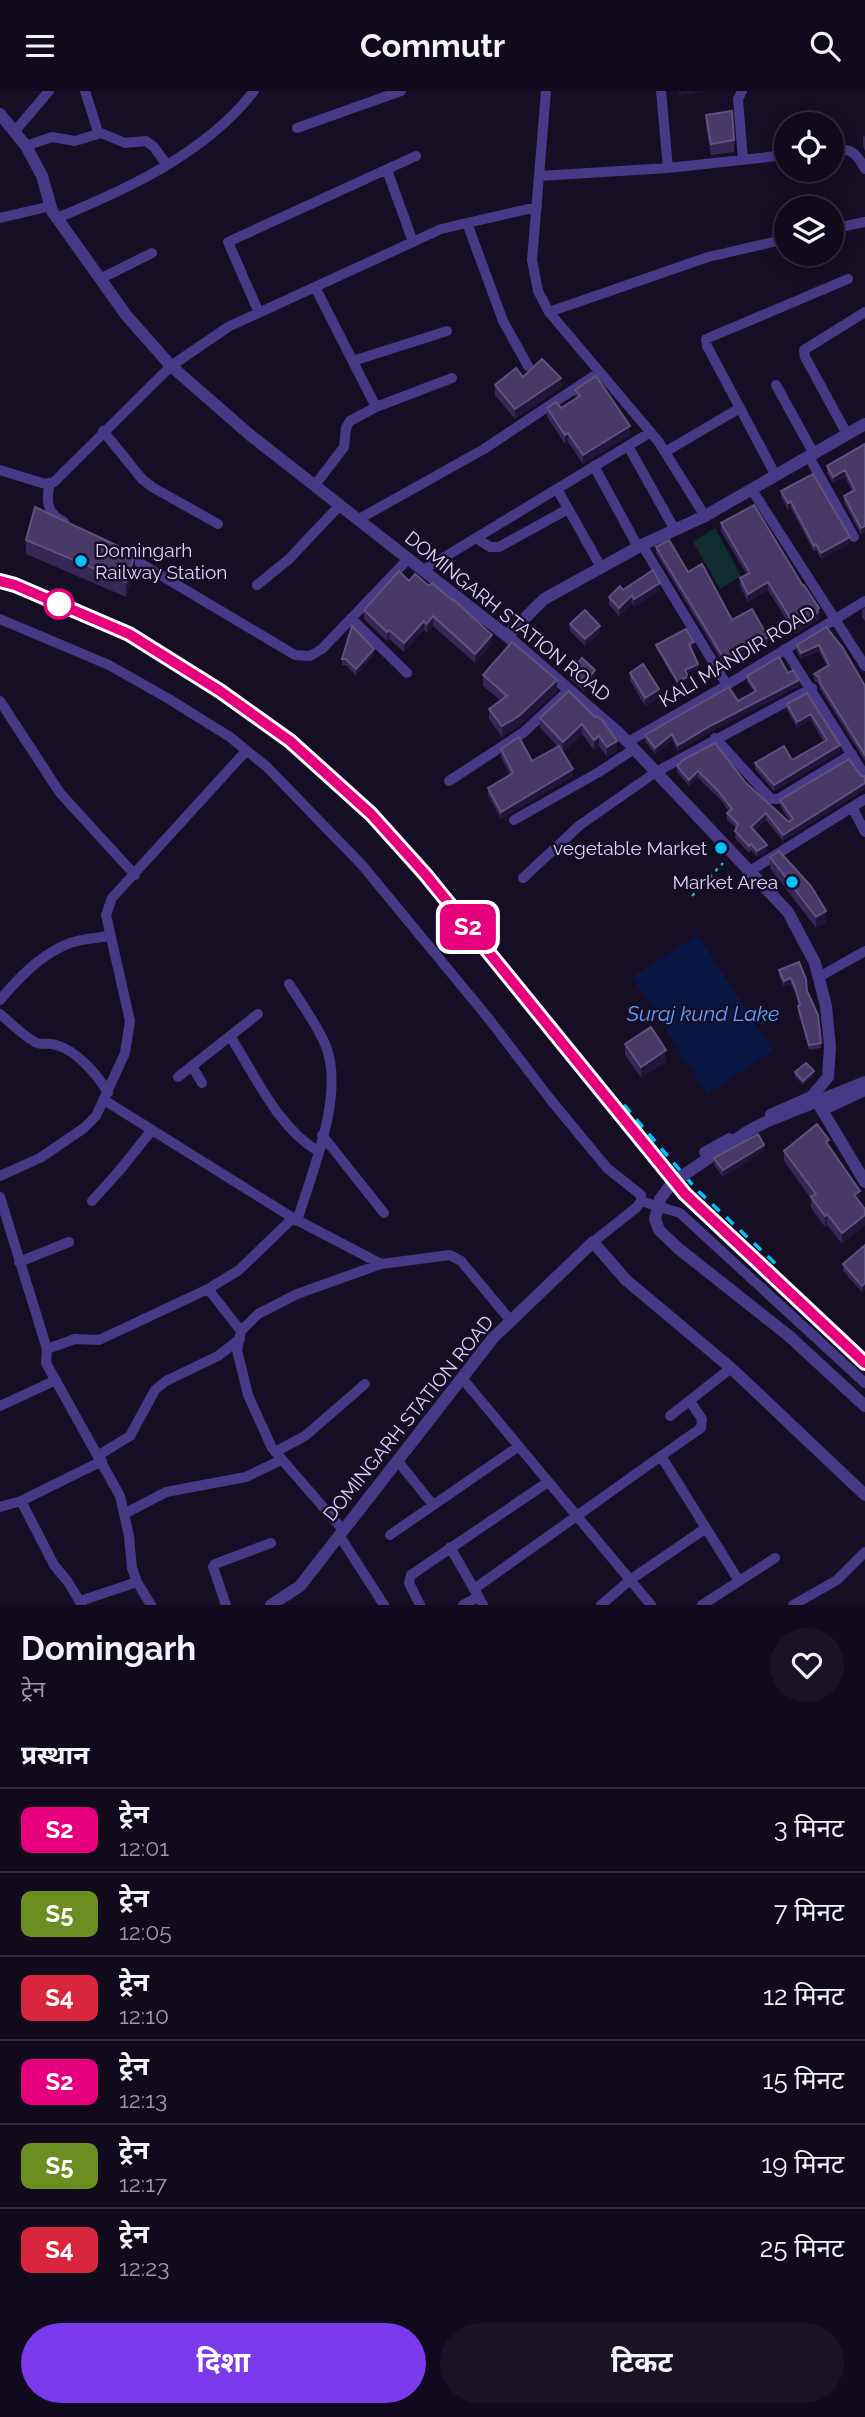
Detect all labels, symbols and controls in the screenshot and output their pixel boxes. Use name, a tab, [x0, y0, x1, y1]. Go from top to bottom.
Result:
icon: menu	[21, 27, 59, 65]
text: Commutr	[360, 27, 505, 64]
icon: search	[806, 27, 844, 65]
map controls	[774, 112, 844, 266]
button: locate	[774, 112, 844, 182]
button: layers	[774, 196, 844, 266]
street label: DOMINGARH STATION ROAD	[401, 526, 615, 706]
place label: Domingarh Railway Station	[95, 539, 227, 583]
marker: Domingarh Railway Station	[73, 553, 89, 569]
unlabelled marker	[44, 589, 74, 619]
street label: KALI MANDIR ROAD	[655, 601, 819, 711]
place label: vegetable Market	[553, 837, 708, 859]
marker: vegetable Market	[713, 840, 729, 856]
place label: Market Area	[672, 871, 778, 893]
marker: Market Area	[784, 874, 800, 890]
line badge: S2	[436, 904, 500, 950]
text: S2	[454, 912, 482, 941]
water label: Suraj kund Lake	[626, 1001, 779, 1026]
street label: DOMINGARH STATION ROAD	[318, 1311, 498, 1525]
button: heart	[770, 1628, 844, 1702]
text: Domingarh	[21, 1629, 196, 1668]
text: ट्रेन	[21, 1675, 45, 1702]
text: प्रस्थान	[21, 1740, 89, 1770]
text: ट्रेन	[119, 1799, 149, 1829]
text: 3 मिनट	[774, 1813, 844, 1843]
text: S2	[45, 1815, 74, 1844]
text: 12:01	[119, 1834, 169, 1861]
text: ट्रेन	[119, 1883, 149, 1913]
text: 7 मिनट	[774, 1897, 844, 1927]
text: S5	[45, 1899, 74, 1928]
text: 12:05	[119, 1918, 172, 1945]
text: ट्रेन	[119, 1967, 149, 1997]
text: 12 मिनट	[763, 1981, 844, 2011]
text: S4	[45, 1983, 74, 2012]
text: 12:10	[119, 2002, 169, 2029]
text: ट्रेन	[119, 2051, 149, 2081]
text: 15 मिनट	[762, 2065, 844, 2095]
text: S2	[45, 2067, 74, 2096]
text: 12:13	[119, 2086, 167, 2113]
text: ट्रेन	[119, 2135, 149, 2165]
text: 19 मिनट	[761, 2149, 844, 2179]
text: S5	[45, 2151, 74, 2180]
text: 12:17	[119, 2170, 167, 2197]
text: ट्रेन	[119, 2219, 149, 2249]
text: 25 मिनट	[760, 2233, 844, 2263]
text: S4	[45, 2235, 74, 2264]
text: 12:23	[119, 2254, 169, 2281]
button: दिशा	[21, 2323, 426, 2403]
button: टिकट	[440, 2323, 844, 2403]

